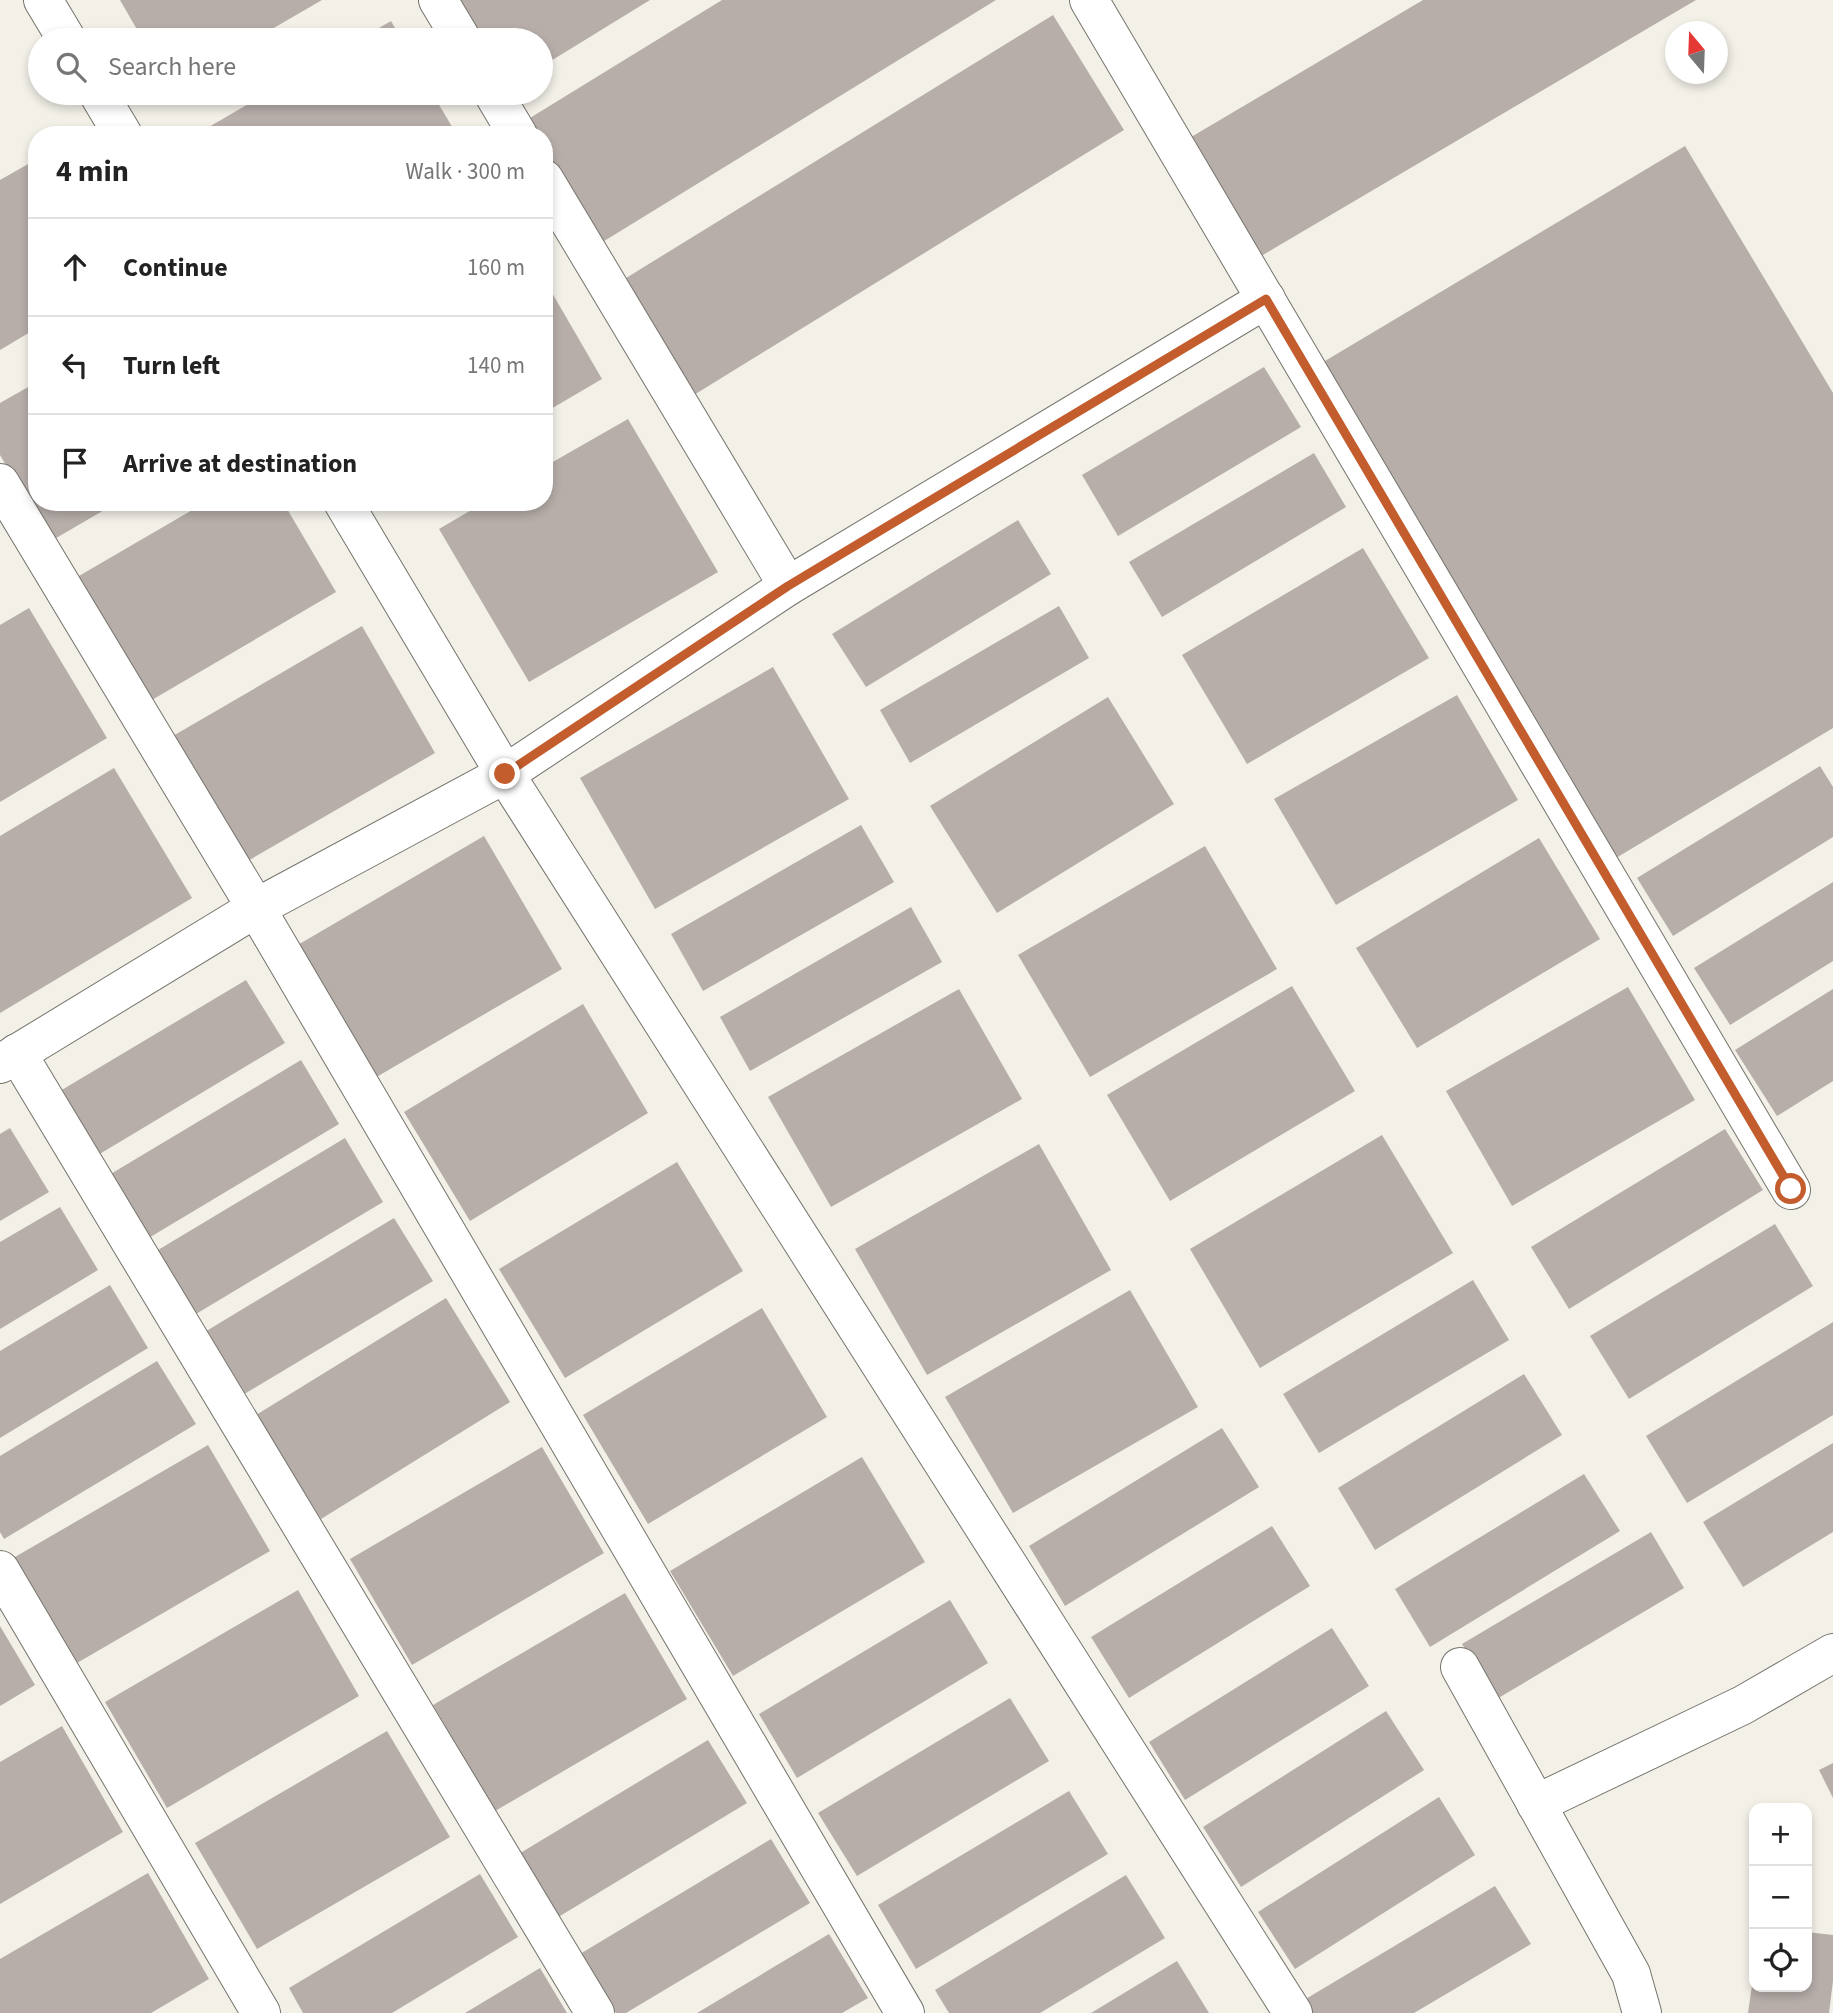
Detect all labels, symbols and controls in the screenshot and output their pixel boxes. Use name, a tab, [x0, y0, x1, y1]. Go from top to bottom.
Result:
north arrow	[1665, 21, 1728, 84]
search box	[28, 28, 553, 105]
icon: search	[52, 48, 90, 86]
text: Search here	[108, 48, 236, 85]
text: 4 min	[56, 150, 129, 193]
text: Walk · 300 m	[406, 155, 525, 188]
icon: ahead	[56, 248, 94, 286]
text: Continue	[123, 249, 228, 286]
text: 160 m	[467, 251, 525, 284]
icon: left	[56, 346, 94, 384]
text: Turn left	[123, 347, 220, 384]
text: 140 m	[467, 349, 525, 382]
icon: arrive	[56, 444, 94, 482]
text: Arrive at destination	[123, 445, 357, 482]
route end	[489, 758, 520, 789]
route start	[1775, 1173, 1806, 1204]
map controls	[1749, 1803, 1812, 1992]
button: +	[1749, 1803, 1812, 1866]
button: −	[1749, 1866, 1812, 1929]
button: locate	[1749, 1929, 1812, 1992]

